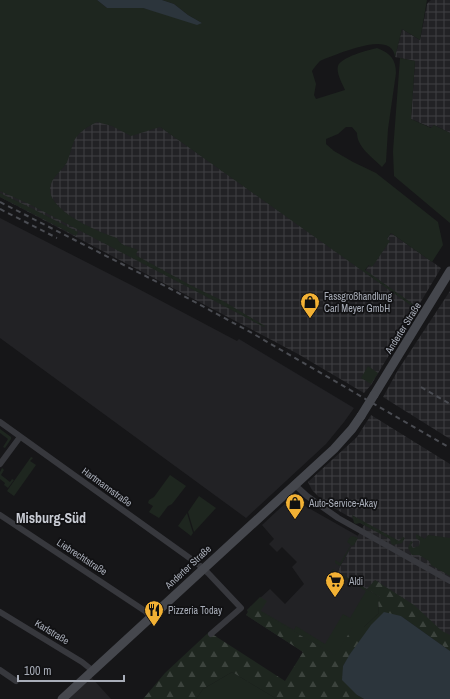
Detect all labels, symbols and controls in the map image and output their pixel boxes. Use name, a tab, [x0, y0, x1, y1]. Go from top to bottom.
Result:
place label: Fassgroßhandlung Carl Meyer GmbH	[324, 290, 392, 315]
shop icon: Fassgroßhandlung Carl Meyer GmbH	[299, 291, 321, 319]
street label: Anderter Straße	[381, 299, 424, 357]
street label: Hartmannstraße	[79, 464, 135, 510]
shop icon: Auto-Service-Akay	[284, 492, 306, 520]
place label: Auto-Service-Akay	[308, 497, 378, 510]
district label: Misburg-Süd	[16, 509, 86, 527]
street label: Liebrechtstraße	[54, 536, 110, 578]
street label: Anderter Straße	[162, 542, 214, 592]
supermarket icon: Aldi	[324, 570, 346, 598]
place label: Aldi	[348, 575, 363, 588]
restaurant icon: Pizzeria Today	[143, 599, 165, 627]
place label: Pizzeria Today	[168, 604, 223, 617]
street label: Karlstraße	[32, 617, 72, 648]
scale bar	[18, 657, 124, 683]
text: 100 m	[24, 663, 51, 679]

